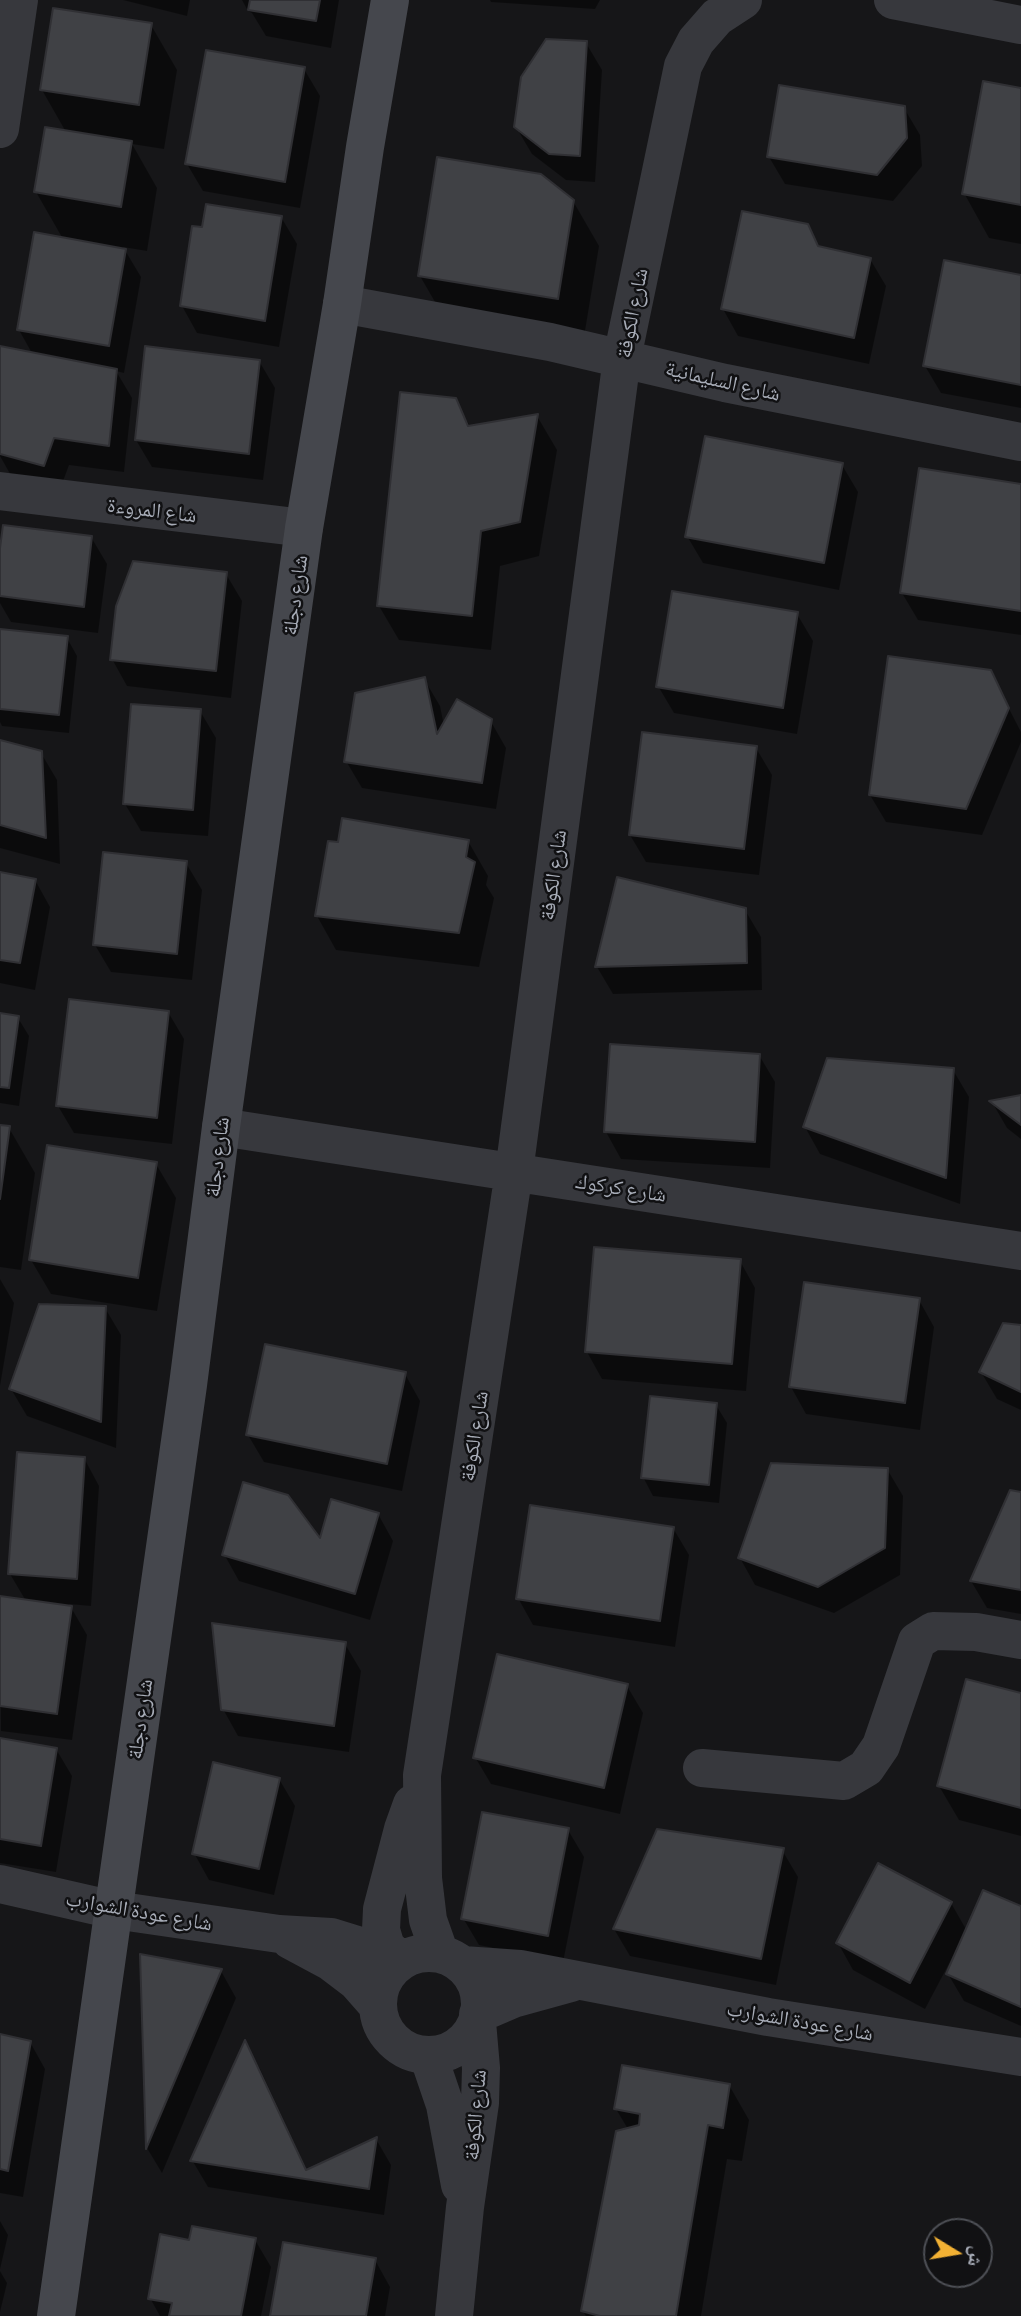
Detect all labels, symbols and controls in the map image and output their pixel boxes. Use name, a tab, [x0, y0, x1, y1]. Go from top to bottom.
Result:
street label: شارع الكوفة	[611, 266, 653, 360]
street label: شارع السليمانية	[663, 356, 783, 406]
street label: شاع المروءة	[106, 492, 198, 528]
street label: شارع دجلة	[277, 553, 313, 637]
street label: شارع الكوفة	[534, 828, 572, 922]
street label: شارع دجلة	[200, 1115, 234, 1199]
street label: شارع كركوك	[574, 1168, 668, 1208]
street label: شارع الكوفة	[454, 1389, 494, 1483]
street label: شارع دجلة	[122, 1677, 158, 1761]
street label: شارع عودة الشوارب	[64, 1886, 214, 1936]
street label: شارع عودة الشوارب	[725, 1996, 875, 2046]
street label: شارع الكوفة	[458, 2068, 492, 2162]
north arrow	[923, 2218, 993, 2288]
text: ش	[964, 2245, 990, 2269]

